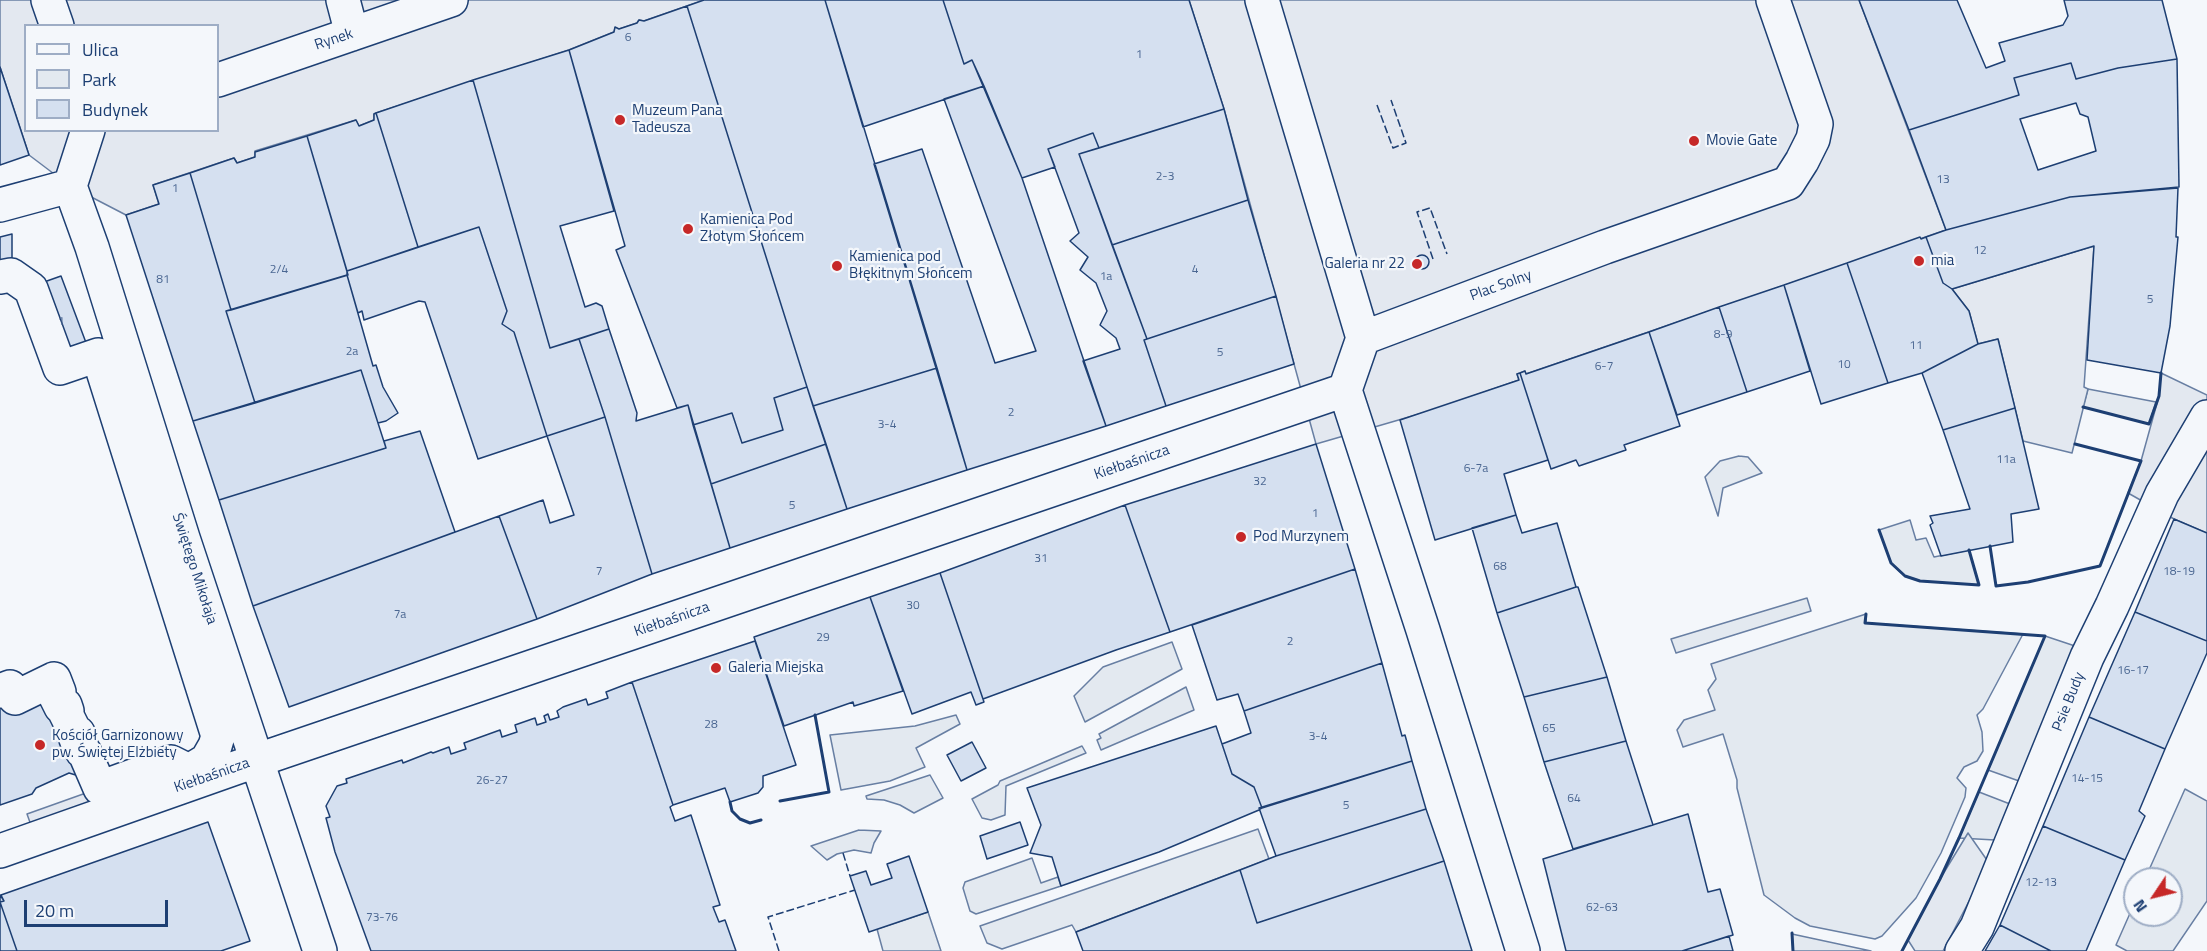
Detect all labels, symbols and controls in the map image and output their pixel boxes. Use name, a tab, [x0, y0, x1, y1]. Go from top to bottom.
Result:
legend	[24, 24, 219, 132]
street label: Rynek	[312, 25, 356, 55]
house number: 6	[625, 31, 631, 45]
text: Ulica	[82, 36, 119, 63]
house number: 1	[1136, 48, 1142, 62]
text: Park	[82, 66, 116, 93]
text: Budynek	[82, 96, 148, 123]
place label: Muzeum Pana Tadeusza	[632, 102, 723, 137]
marker: Muzeum Pana Tadeusza	[613, 113, 627, 127]
place label: Movie Gate	[1706, 132, 1777, 150]
marker: Movie Gate	[1687, 134, 1701, 148]
house number: 2-3	[1156, 170, 1174, 184]
house number: 13	[1936, 173, 1950, 187]
house number: 1	[172, 182, 178, 196]
place label: Kamienica Pod Złotym Słońcem	[700, 211, 804, 246]
marker: Kamienica Pod Złotym Słońcem	[681, 222, 695, 236]
house number: 12	[1973, 244, 1987, 258]
place label: Kamienica pod Błękitnym Słońcem	[849, 248, 973, 283]
place label: mia	[1931, 252, 1954, 270]
marker: mia	[1912, 254, 1926, 268]
place label: Galeria nr 22	[1325, 255, 1405, 273]
marker: Galeria nr 22	[1410, 257, 1424, 271]
marker: Kamienica pod Błękitnym Słońcem	[830, 259, 844, 273]
house number: 2/4	[270, 263, 288, 277]
house number: 4	[1192, 263, 1198, 277]
street label: Plac Solny	[1468, 267, 1534, 305]
house number: 1a	[1100, 270, 1112, 284]
house number: 81	[156, 273, 170, 287]
house number: 5	[2147, 293, 2153, 307]
house number: 1	[58, 315, 64, 329]
house number: 8-9	[1714, 328, 1732, 342]
house number: 11	[1909, 339, 1923, 353]
house number: 2a	[346, 345, 358, 359]
house number: 5	[1217, 346, 1223, 360]
house number: 10	[1837, 358, 1851, 372]
house number: 6-7	[1595, 360, 1613, 374]
house number: 2	[1008, 406, 1014, 420]
house number: 3-4	[878, 418, 896, 432]
street label: Kiełbaśnicza	[1092, 442, 1172, 484]
house number: 11a	[1996, 453, 2016, 467]
house number: 6-7a	[1464, 462, 1488, 476]
house number: 32	[1253, 475, 1267, 489]
house number: 5	[789, 499, 795, 513]
house number: 1	[1312, 507, 1318, 521]
street label: Świętego Mikołaja	[168, 511, 220, 627]
place label: Pod Murzynem	[1253, 528, 1349, 546]
marker: Pod Murzynem	[1234, 530, 1248, 544]
house number: 31	[1034, 552, 1048, 566]
house number: 68	[1493, 560, 1507, 574]
house number: 7	[596, 565, 602, 579]
house number: 18-19	[2163, 565, 2195, 579]
street label: Kiełbaśnicza	[632, 599, 712, 641]
house number: 30	[906, 599, 920, 613]
house number: 7a	[394, 608, 406, 622]
house number: 29	[816, 631, 830, 645]
house number: 2	[1287, 635, 1293, 649]
place label: Galeria Miejska	[728, 659, 823, 677]
marker: Galeria Miejska	[709, 661, 723, 675]
house number: 16-17	[2117, 664, 2149, 678]
street label: Psie Budy	[2049, 670, 2089, 734]
house number: 28	[704, 718, 718, 732]
house number: 65	[1542, 722, 1556, 736]
place label: Kościół Garnizonowy pw. Świętej Elżbiety	[52, 727, 183, 762]
house number: 3-4	[1309, 730, 1327, 744]
marker: Kościół Garnizonowy pw. Świętej Elżbiety	[33, 738, 47, 752]
street label: Kiełbaśnicza	[172, 755, 252, 797]
house number: 14-15	[2071, 772, 2103, 786]
house number: 26-27	[476, 774, 508, 788]
house number: 64	[1567, 792, 1581, 806]
house number: 5	[1343, 799, 1349, 813]
north arrow	[2123, 867, 2183, 927]
house number: 12-13	[2025, 876, 2057, 890]
scale bar	[27, 888, 171, 926]
text: N	[2127, 895, 2153, 918]
text: 20 m	[35, 897, 74, 924]
house number: 62-63	[1586, 901, 1618, 915]
house number: 73-76	[366, 911, 398, 925]

